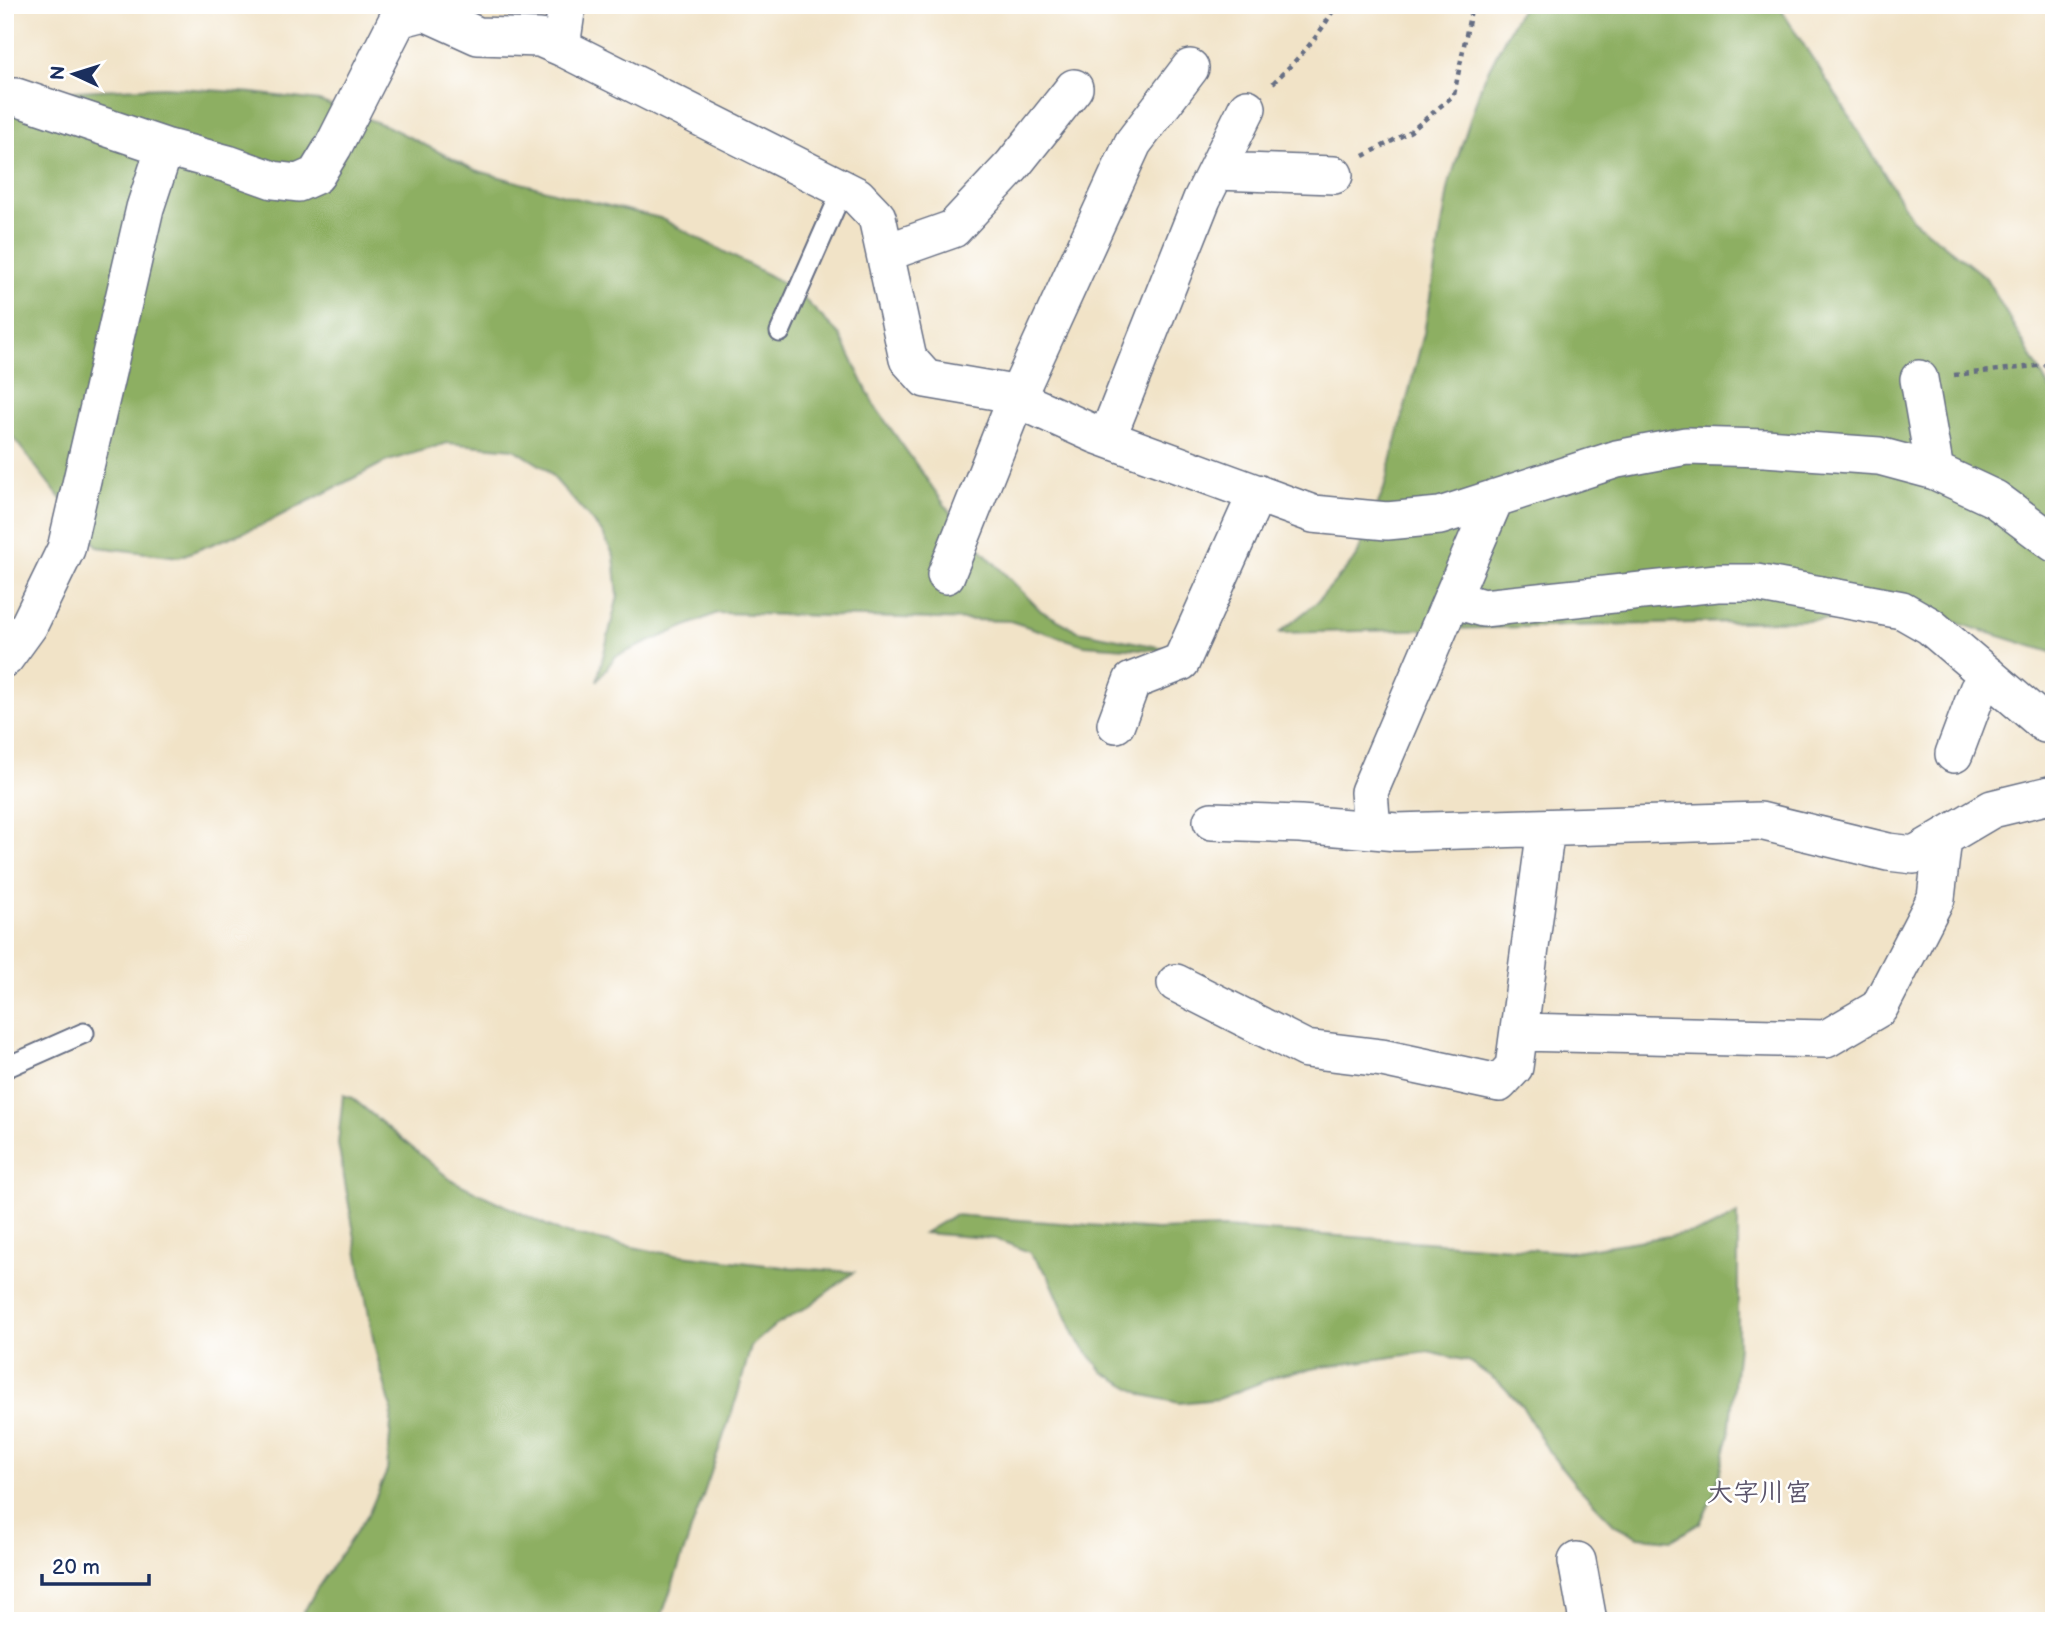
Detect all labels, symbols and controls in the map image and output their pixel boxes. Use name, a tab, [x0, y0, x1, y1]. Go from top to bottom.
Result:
north arrow	[38, 38, 108, 108]
text: N	[47, 65, 71, 81]
district label: 大字川宮	[1707, 1478, 1811, 1509]
scale bar	[42, 1542, 149, 1586]
text: 20 m	[52, 1555, 100, 1580]

